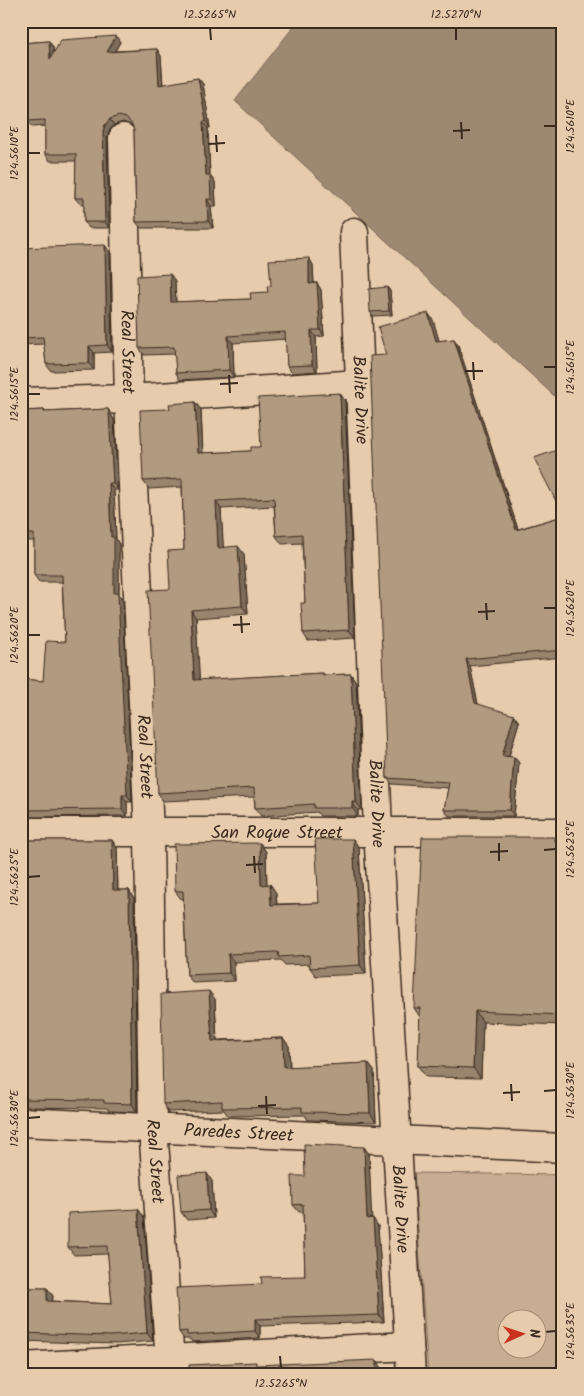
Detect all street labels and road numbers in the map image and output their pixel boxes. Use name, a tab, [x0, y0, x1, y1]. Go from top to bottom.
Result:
street label: Real Street	[111, 309, 142, 396]
street label: Balite Drive	[343, 355, 375, 445]
street label: Real Street	[128, 714, 160, 800]
street label: Balite Drive	[359, 759, 392, 849]
street label: San Roque Street	[211, 819, 344, 848]
street label: Paredes Street	[183, 1117, 295, 1151]
street label: Real Street	[137, 1119, 172, 1206]
street label: Balite Drive	[382, 1164, 417, 1254]

